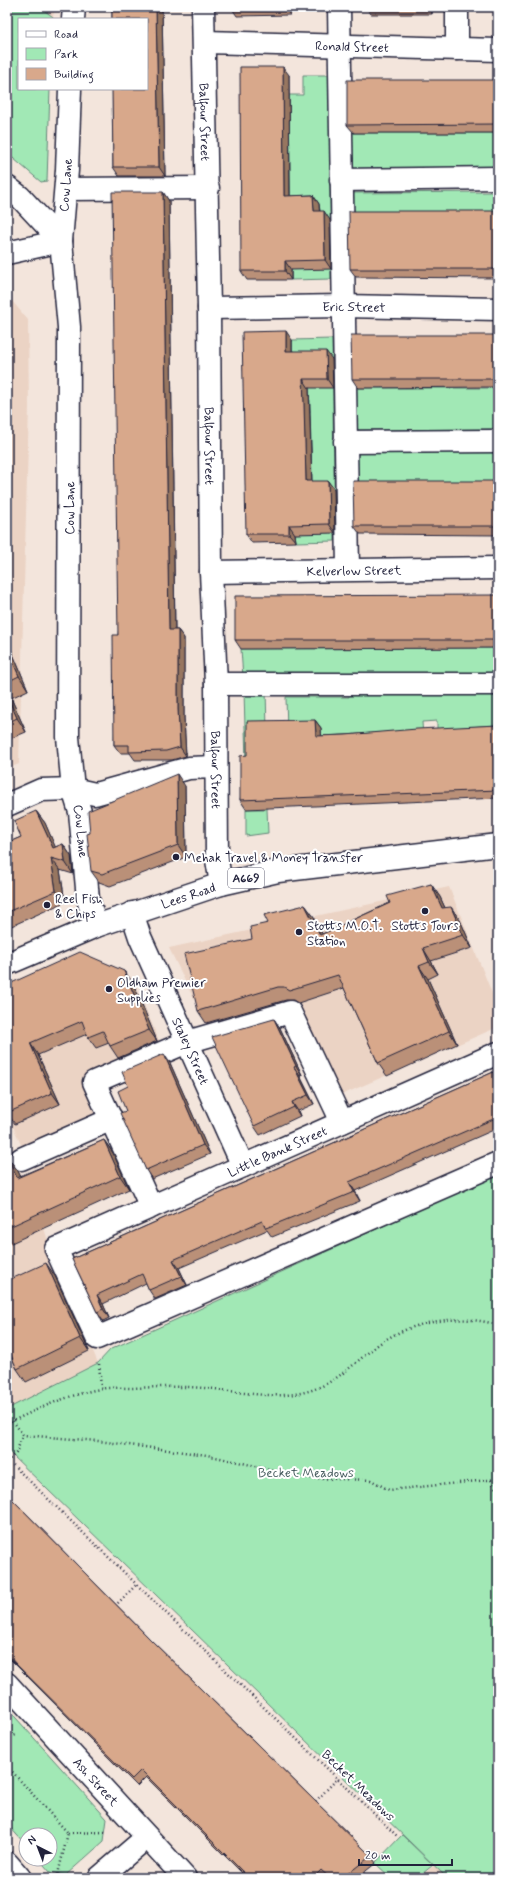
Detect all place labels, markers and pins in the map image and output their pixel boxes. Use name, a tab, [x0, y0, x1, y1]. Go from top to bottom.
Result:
place label: Mehak Travel & Money Transfer	[184, 850, 364, 867]
marker: Mehak Travel & Money Transfer	[171, 852, 181, 862]
place label: Reel Fish & Chips	[55, 891, 103, 923]
marker: Reel Fish & Chips	[42, 900, 52, 910]
marker: Stotts Tours	[420, 906, 430, 916]
place label: Stotts M.O.T. Station	[307, 918, 382, 950]
place label: Stotts Tours	[391, 918, 459, 935]
marker: Stotts M.O.T. Station	[294, 927, 304, 937]
place label: Oldham Premier Supplies	[117, 975, 206, 1007]
marker: Oldham Premier Supplies	[104, 984, 114, 994]

